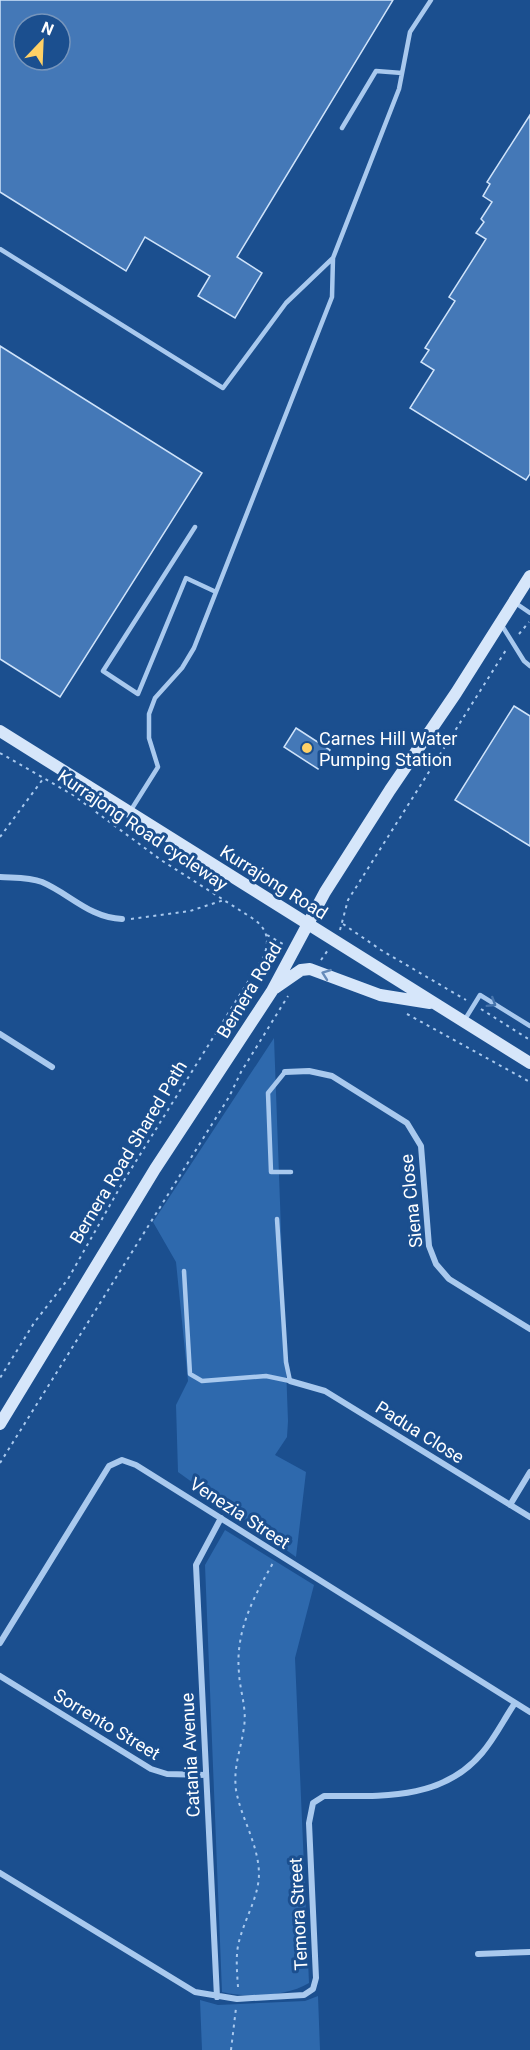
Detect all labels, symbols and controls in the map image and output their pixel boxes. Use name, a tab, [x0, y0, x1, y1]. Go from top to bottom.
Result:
north arrow	[12, 12, 72, 72]
text: N	[39, 18, 57, 40]
place label: Carnes Hill Water Pumping Station	[319, 728, 457, 770]
marker: Carnes Hill Water Pumping Station	[300, 741, 314, 755]
street label: Kurrajong Road cycleway	[54, 765, 232, 895]
street label: Kurrajong Road	[216, 840, 332, 924]
street label: Bernera Road	[212, 938, 286, 1042]
one-way arrow	[321, 969, 331, 982]
one-way arrow	[486, 995, 496, 1007]
street label: Bernera Road Shared Path	[65, 1057, 191, 1247]
street label: Siena Close	[396, 1153, 426, 1249]
street label: Padua Close	[372, 1396, 468, 1468]
street label: Venezia Street	[186, 1473, 294, 1553]
street label: Sorrento Street	[50, 1684, 164, 1764]
street label: Catania Avenue	[176, 1692, 204, 1818]
street label: Temora Street	[285, 1857, 311, 1971]

